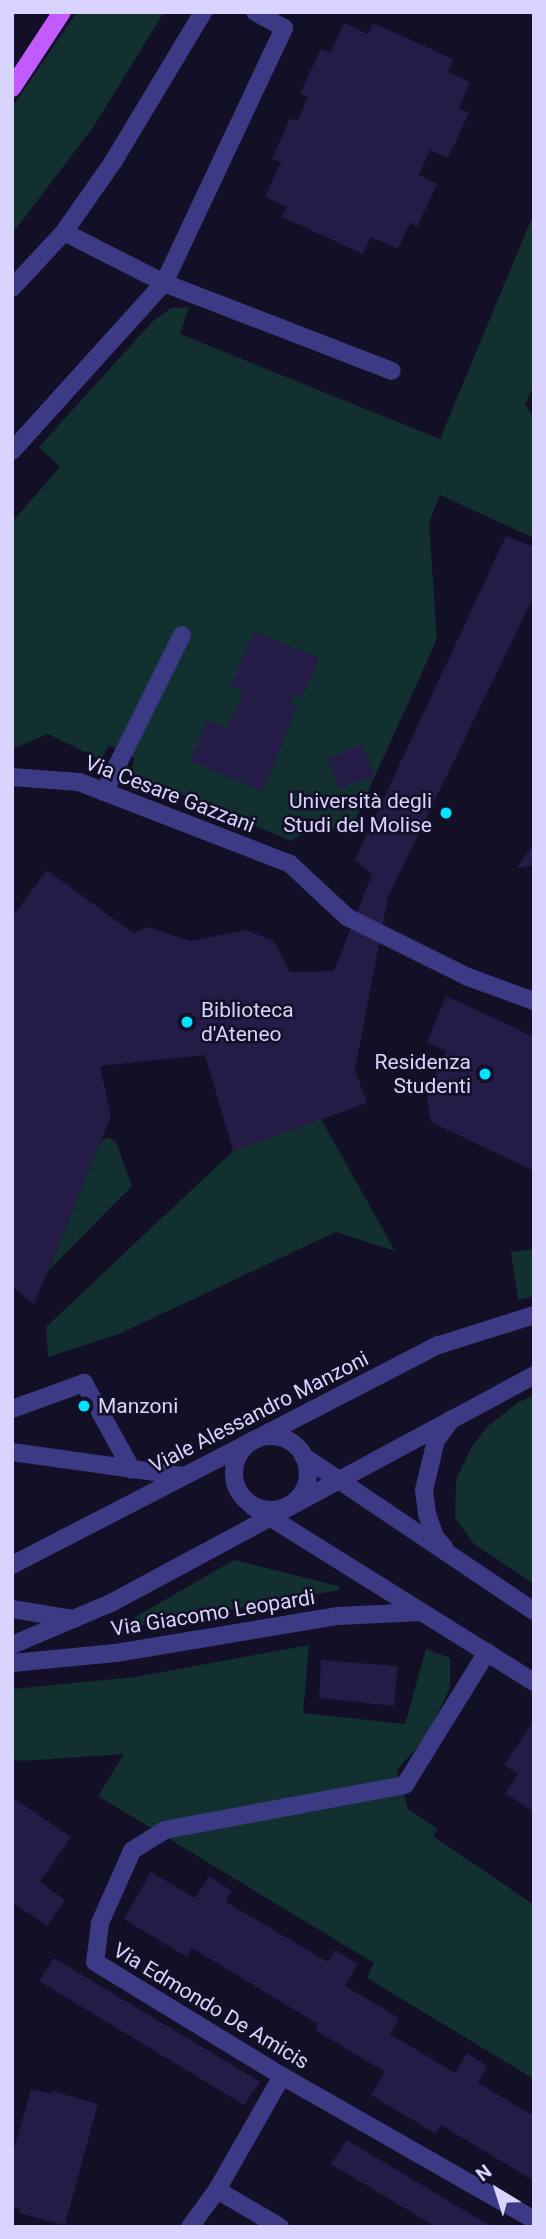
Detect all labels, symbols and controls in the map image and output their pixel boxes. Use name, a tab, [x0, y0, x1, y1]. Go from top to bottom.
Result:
street label: Via Cesare Gazzani	[81, 750, 259, 838]
place label: Università degli Studi del Molise	[283, 788, 432, 838]
marker: Università degli Studi del Molise	[438, 805, 454, 821]
place label: Biblioteca d'Ateneo	[201, 997, 294, 1047]
marker: Biblioteca d'Ateneo	[179, 1014, 195, 1030]
place label: Residenza Studenti	[375, 1049, 471, 1099]
marker: Residenza Studenti	[477, 1066, 493, 1082]
street label: Viale Alessandro Manzoni	[145, 1346, 373, 1478]
place label: Manzoni	[98, 1393, 178, 1419]
marker: Manzoni	[76, 1398, 92, 1414]
street label: Via Giacomo Leopardi	[109, 1584, 317, 1642]
street label: Via Edmondo De Amicis	[109, 1938, 313, 2074]
north arrow	[462, 2155, 532, 2225]
text: N	[471, 2160, 496, 2186]

